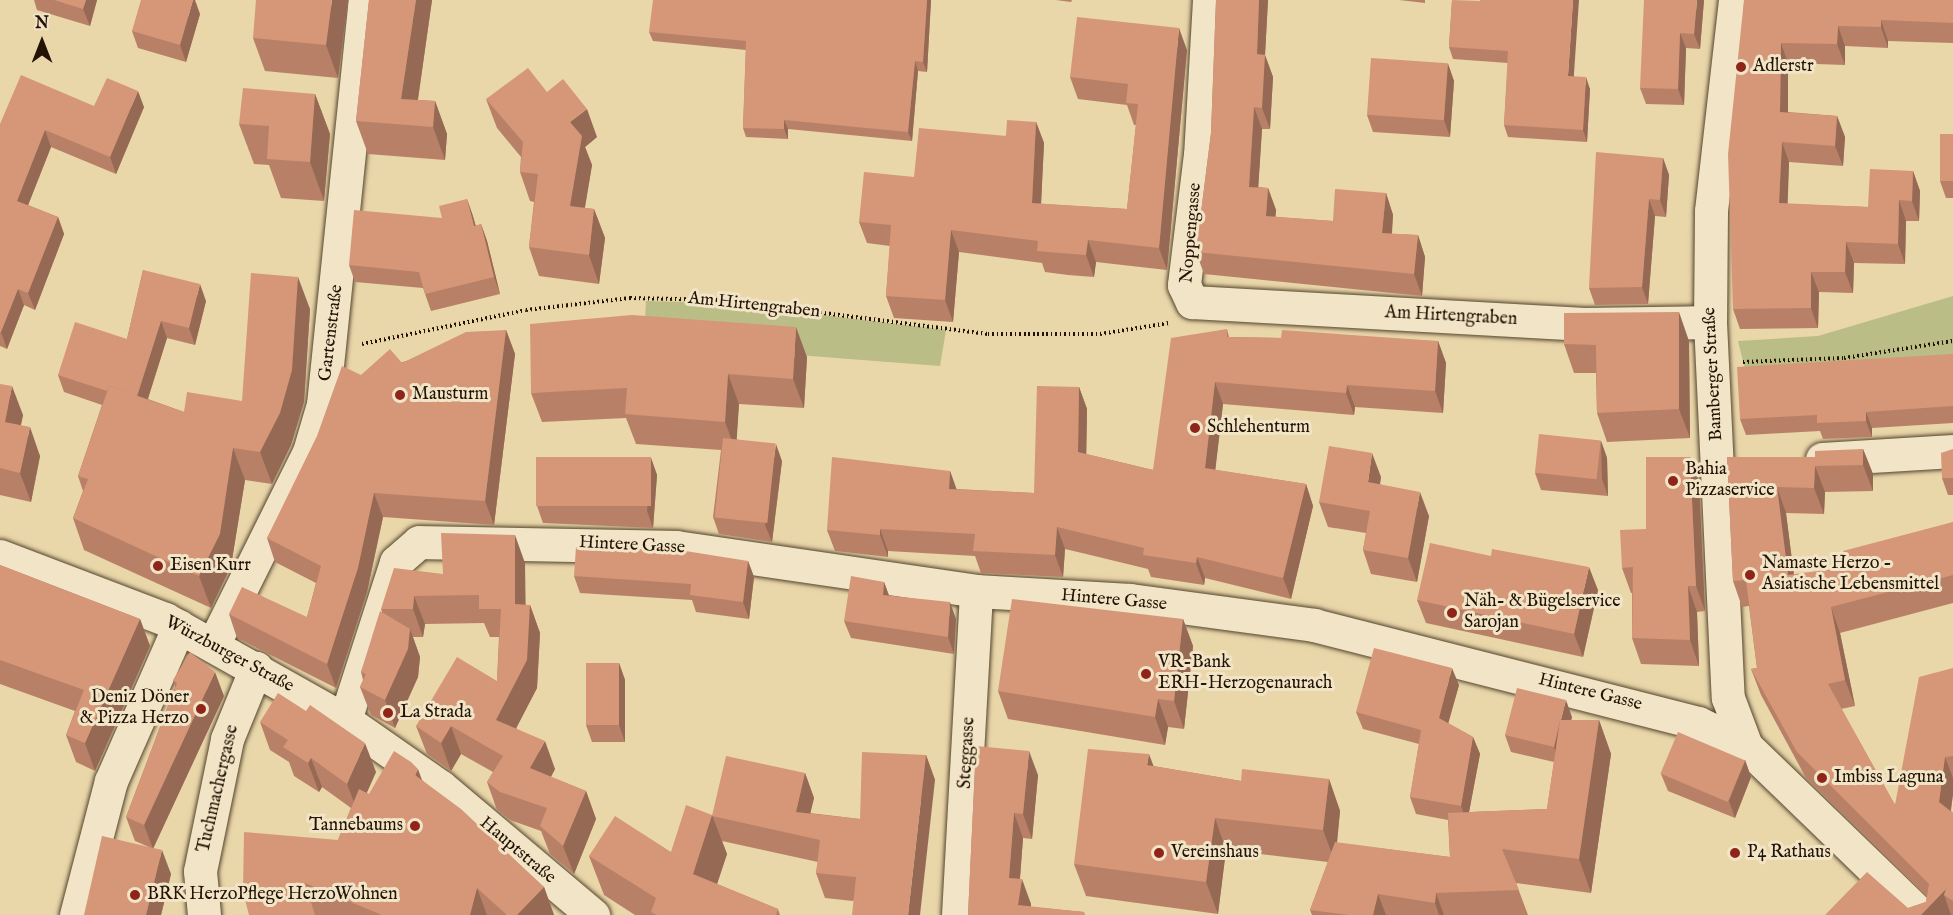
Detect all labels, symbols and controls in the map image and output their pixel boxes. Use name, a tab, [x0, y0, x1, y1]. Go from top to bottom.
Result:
north arrow	[12, 12, 72, 72]
text: N	[35, 14, 49, 34]
place label: Adlerstr	[1753, 56, 1814, 78]
marker: Adlerstr	[1734, 60, 1748, 74]
street label: Noppengasse	[1177, 182, 1207, 284]
street label: Gartenstraße	[315, 283, 349, 383]
street label: Am Hirtengraben	[687, 288, 821, 324]
street label: Am Hirtengraben	[1384, 303, 1518, 331]
street label: Bamberger Straße	[1700, 307, 1728, 441]
place label: Mausturm	[412, 384, 488, 406]
marker: Mausturm	[393, 388, 407, 402]
place label: Schlehenturm	[1207, 417, 1310, 439]
marker: Schlehenturm	[1188, 421, 1202, 435]
place label: Bahia Pizzaservice	[1685, 460, 1775, 502]
marker: Bahia Pizzaservice	[1666, 474, 1680, 488]
street label: Hintere Gasse	[578, 532, 686, 560]
place label: Namaste Herzo - Asiatische Lebensmittel	[1762, 554, 1939, 596]
place label: Eisen Kurr	[170, 555, 251, 577]
marker: Eisen Kurr	[151, 559, 165, 573]
marker: Namaste Herzo - Asiatische Lebensmittel	[1743, 568, 1757, 582]
street label: Hintere Gasse	[1060, 586, 1168, 616]
place label: Näh- & Bügelservice Sarojan	[1464, 592, 1620, 634]
marker: Näh- & Bügelservice Sarojan	[1445, 606, 1459, 620]
street label: Würzburger Straße	[161, 612, 297, 698]
place label: VR-Bank ERH-Herzogenaurach	[1158, 653, 1332, 696]
marker: VR-Bank ERH-Herzogenaurach	[1139, 667, 1153, 681]
street label: Hintere Gasse	[1536, 670, 1644, 716]
place label: Deniz Döner & Pizza Herzo	[80, 688, 189, 730]
marker: Deniz Döner & Pizza Herzo	[194, 702, 208, 716]
place label: La Strada	[400, 702, 472, 724]
marker: La Strada	[381, 706, 395, 720]
street label: Steggasse	[955, 717, 981, 789]
street label: Tuchmachergasse	[194, 723, 244, 855]
place label: Imbiss Laguna	[1834, 767, 1944, 789]
marker: Imbiss Laguna	[1815, 771, 1829, 785]
street label: Hauptstraße	[474, 813, 560, 889]
place label: Tannebaums	[309, 815, 403, 837]
marker: Tannebaums	[408, 819, 422, 833]
place label: Vereinshaus	[1171, 842, 1259, 864]
place label: P4 Rathaus	[1747, 842, 1831, 864]
marker: Vereinshaus	[1152, 846, 1166, 860]
marker: P4 Rathaus	[1728, 846, 1742, 860]
place label: BRK HerzoPflege HerzoWohnen	[147, 884, 398, 906]
marker: BRK HerzoPflege HerzoWohnen	[128, 888, 142, 902]

